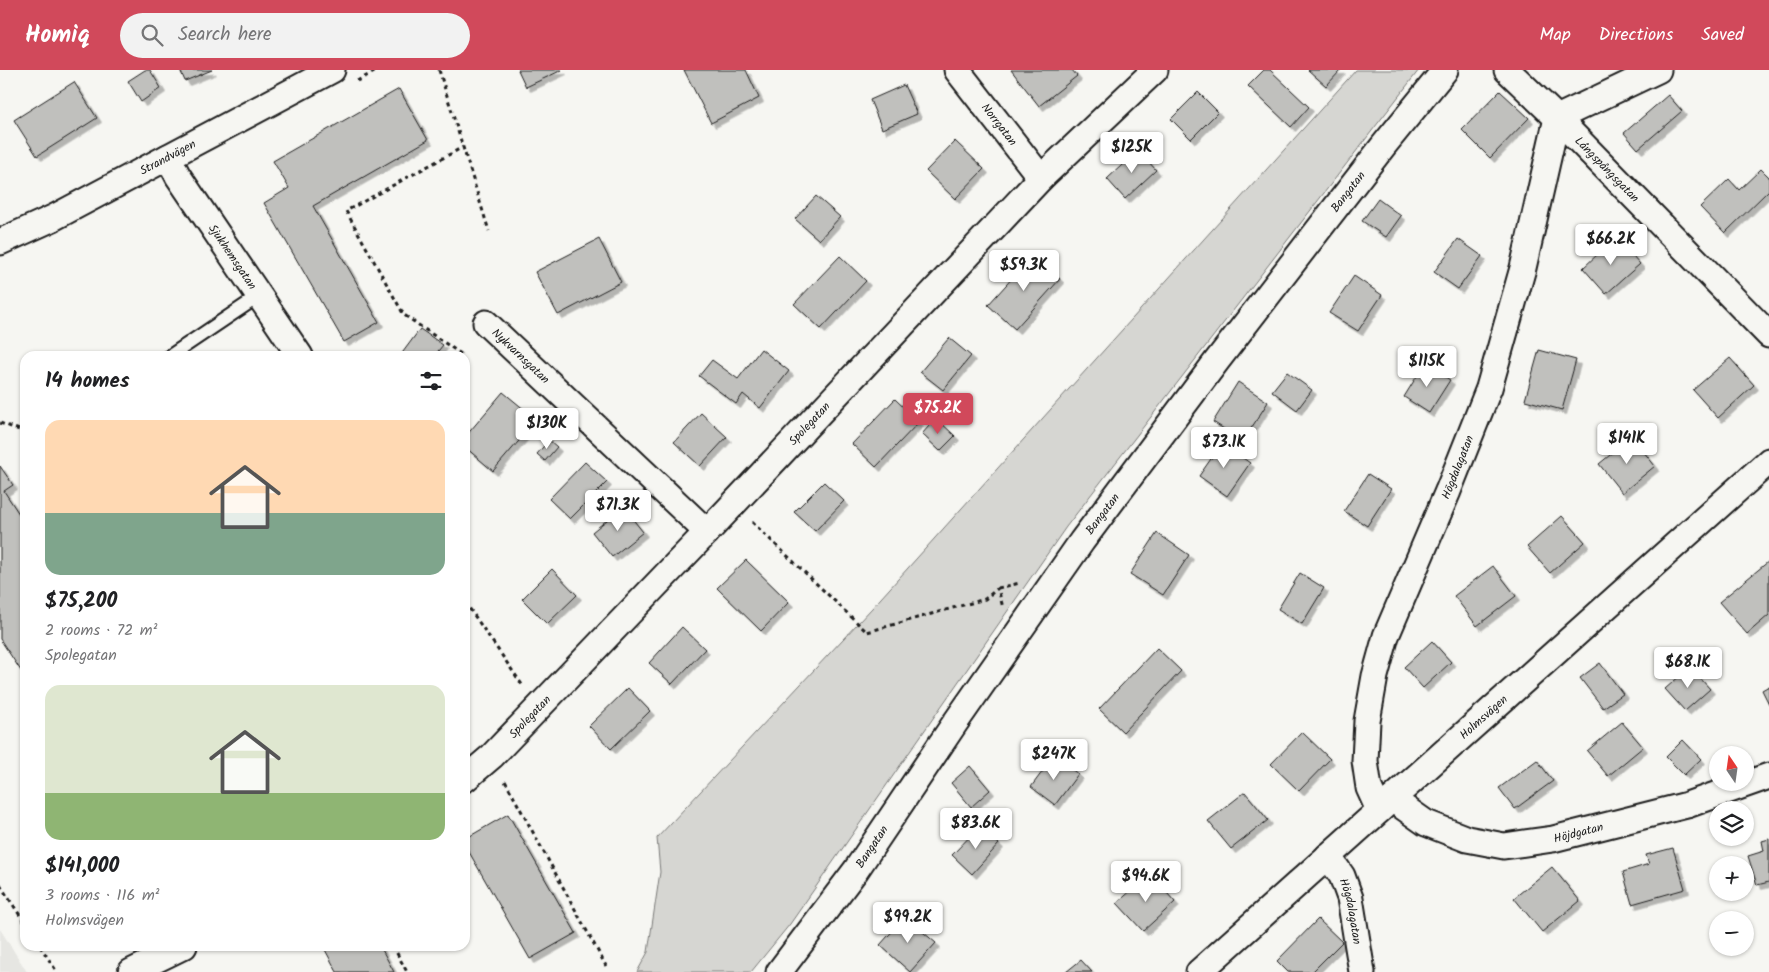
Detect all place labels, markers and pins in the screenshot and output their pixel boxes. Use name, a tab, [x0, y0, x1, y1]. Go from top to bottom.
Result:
pin: $125K	[1097, 132, 1167, 174]
pin: $66.2K	[1570, 224, 1652, 266]
pin: $59.3K	[983, 250, 1065, 292]
pin: $115K	[1392, 346, 1462, 388]
pin: $75.2K	[897, 392, 979, 435]
pin: $130K	[512, 408, 582, 450]
pin: $141K	[1592, 422, 1662, 465]
pin: $73.1K	[1183, 426, 1265, 469]
pin: $71.3K	[577, 490, 659, 532]
pin: $68.1K	[1647, 646, 1729, 689]
pin: $247K	[1019, 738, 1089, 781]
pin: $83.6K	[935, 808, 1017, 850]
pin: $94.6K	[1105, 860, 1187, 903]
pin: $99.2K	[867, 902, 949, 944]

